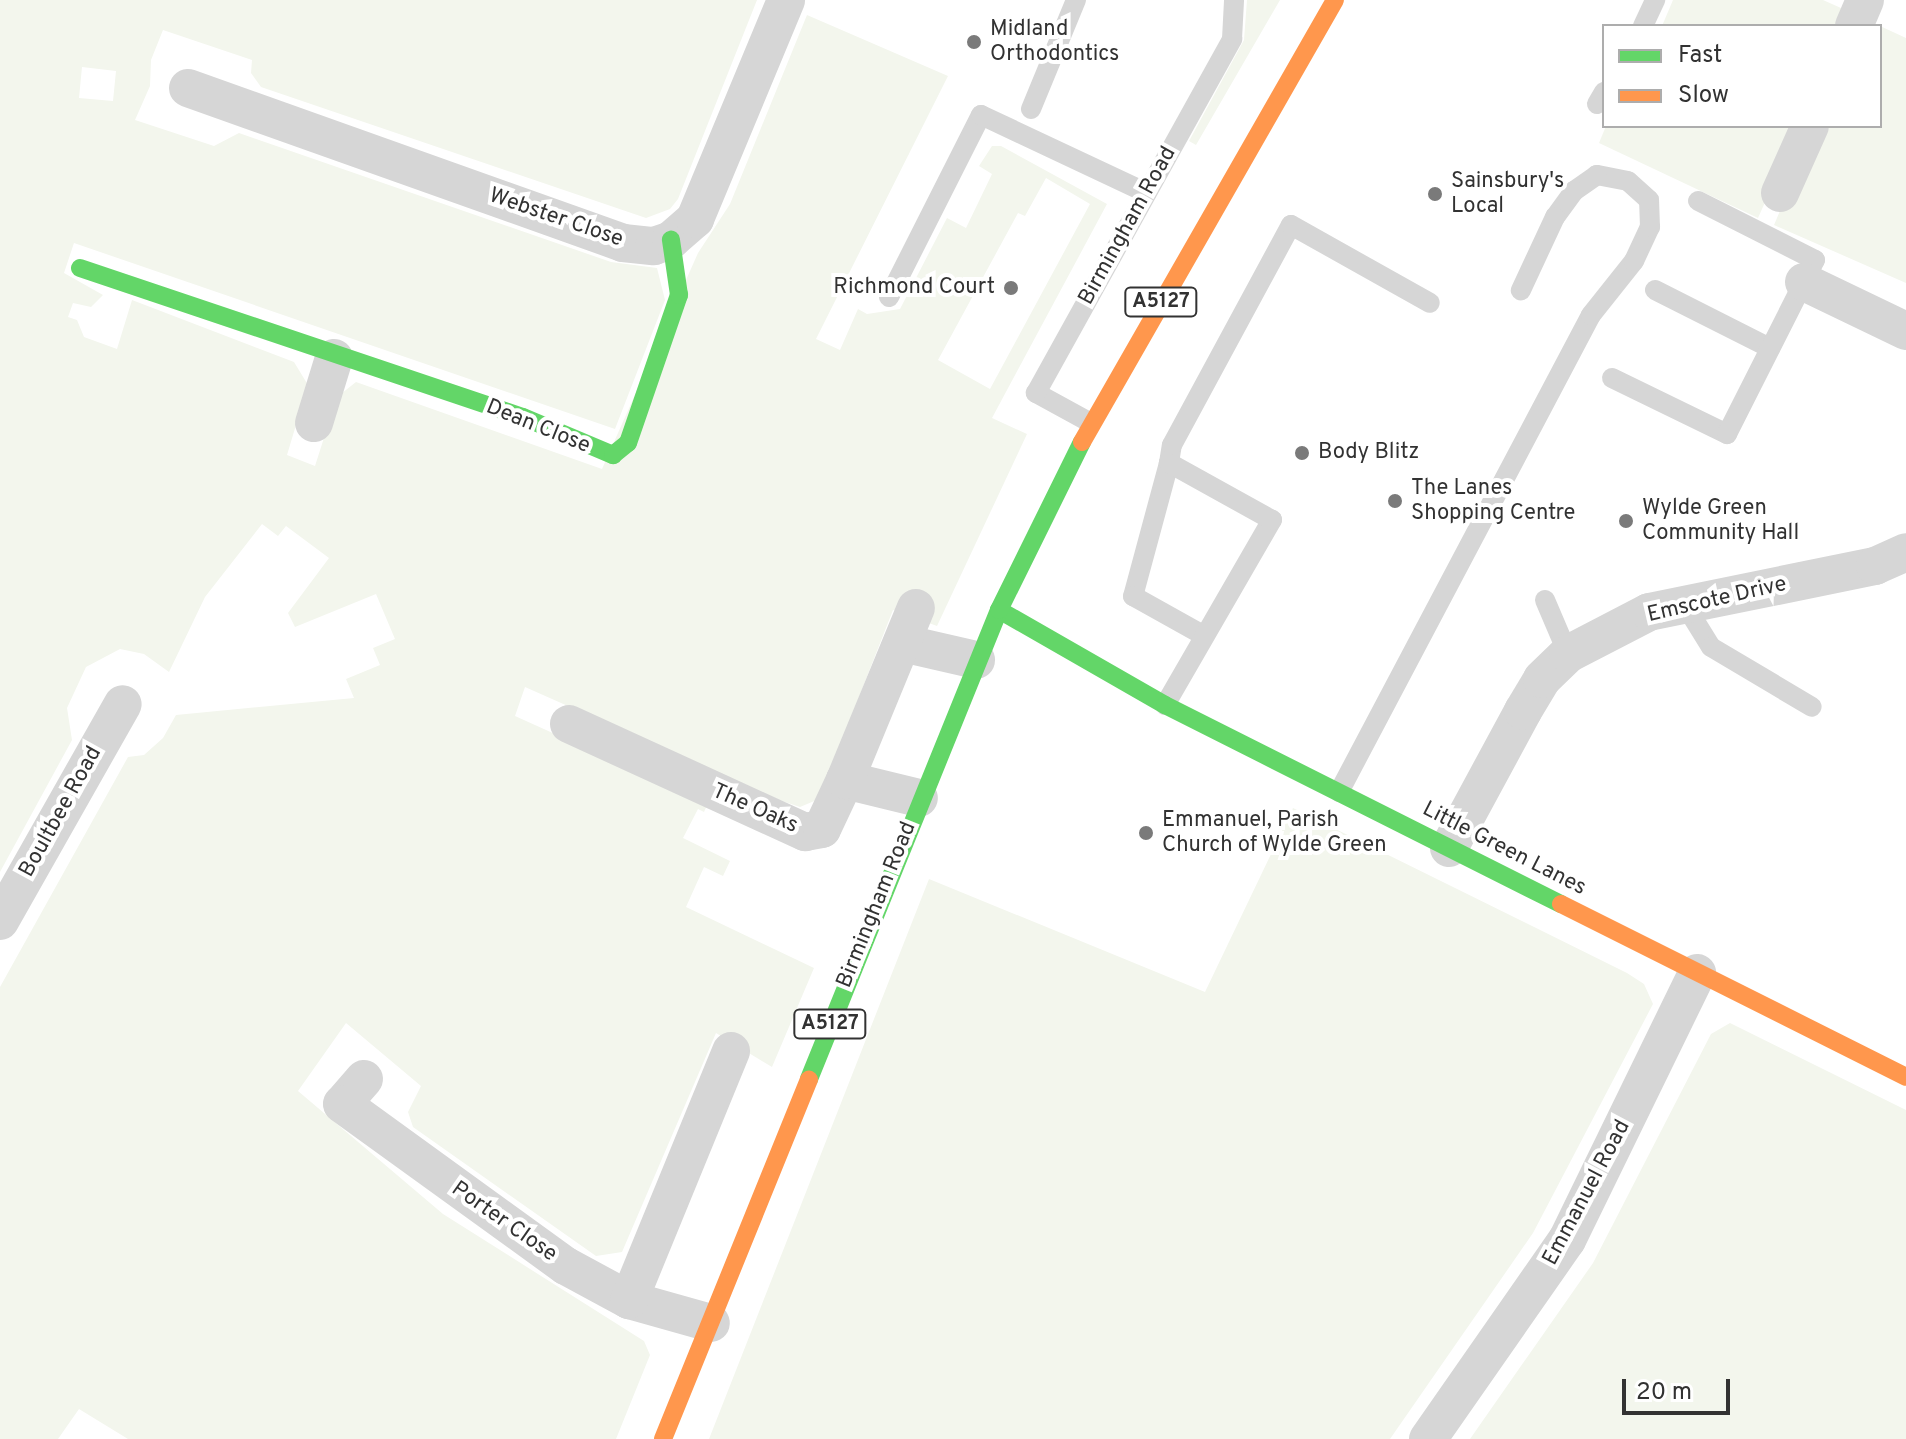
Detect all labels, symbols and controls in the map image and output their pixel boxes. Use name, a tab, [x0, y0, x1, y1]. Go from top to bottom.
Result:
place label: Midland Orthodontics	[990, 16, 1119, 68]
legend	[1602, 24, 1882, 128]
marker: Midland Orthodontics	[965, 33, 983, 51]
text: Fast	[1678, 41, 1722, 71]
text: Slow	[1678, 81, 1729, 111]
street label: Birmingham Road	[1074, 142, 1182, 310]
place label: Sainsbury's Local	[1451, 168, 1564, 220]
street label: Webster Close	[486, 183, 626, 253]
marker: Sainsbury's Local	[1426, 185, 1444, 203]
place label: Richmond Court	[833, 275, 995, 301]
marker: Richmond Court	[1002, 279, 1020, 297]
road number: A5127	[1123, 286, 1199, 318]
street label: Dean Close	[482, 394, 594, 460]
place label: Body Blitz	[1318, 440, 1419, 466]
marker: Body Blitz	[1293, 444, 1311, 462]
place label: The Lanes Shopping Centre	[1411, 475, 1575, 526]
marker: The Lanes Shopping Centre	[1386, 492, 1404, 510]
place label: Wylde Green Community Hall	[1642, 495, 1799, 546]
marker: Wylde Green Community Hall	[1617, 512, 1635, 530]
street label: Emscote Drive	[1645, 571, 1789, 629]
street label: Boultbee Road	[14, 742, 108, 882]
street label: The Oaks	[708, 778, 802, 840]
street label: Little Green Lanes	[1418, 796, 1590, 902]
place label: Emmanuel, Parish Church of Wylde Green	[1162, 807, 1387, 858]
street label: Birmingham Road	[832, 818, 922, 992]
marker: Emmanuel, Parish Church of Wylde Green	[1137, 824, 1155, 842]
road number: A5127	[792, 1008, 868, 1040]
street label: Emmanuel Road	[1538, 1116, 1636, 1270]
street label: Porter Close	[446, 1176, 562, 1268]
scale bar	[1626, 1363, 1734, 1413]
text: 20 m	[1636, 1378, 1692, 1408]

